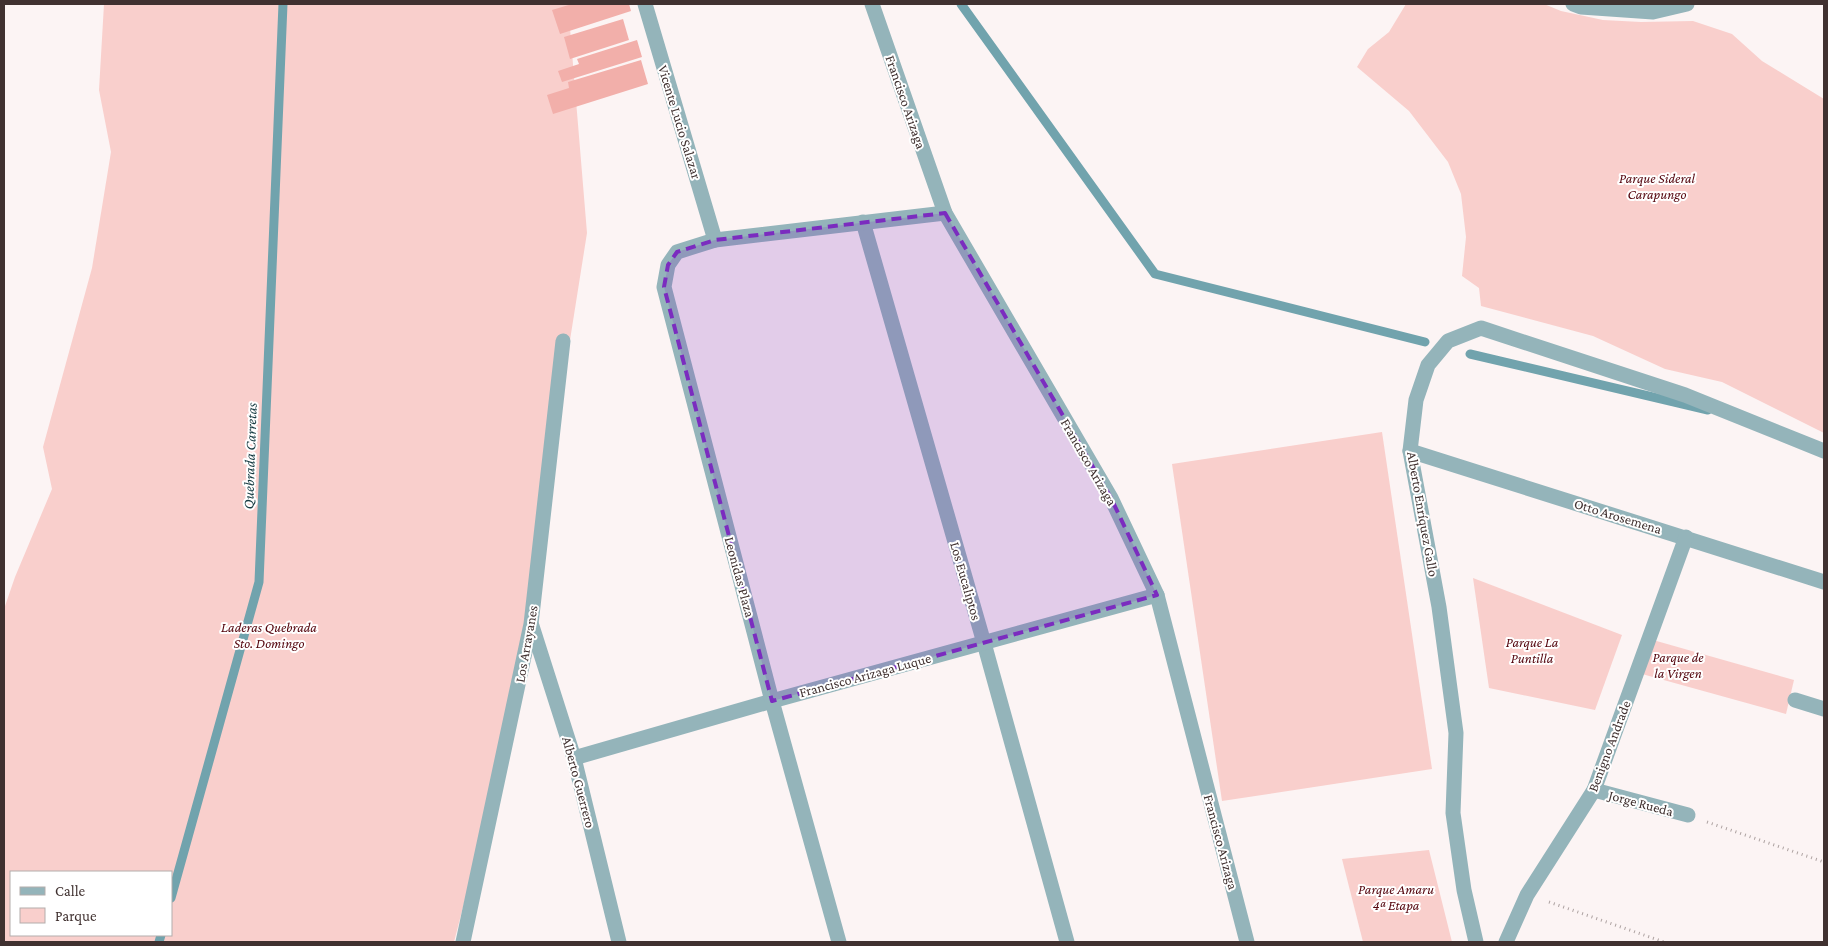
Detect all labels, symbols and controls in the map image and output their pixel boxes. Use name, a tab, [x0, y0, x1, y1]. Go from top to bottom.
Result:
street label: Francisco Arizaga	[882, 53, 930, 151]
street label: Vicente Lucio Salazar	[655, 63, 705, 181]
park label: Parque Sideral Carapungo	[1619, 170, 1696, 202]
water label: Quebrada Carretas	[240, 402, 260, 510]
street label: Francisco Arizaga	[1058, 416, 1121, 509]
street label: Alberto Enríquez Gallo	[1404, 450, 1442, 578]
street label: Otto Arosemena	[1572, 495, 1664, 537]
street label: Leonidas Plaza	[722, 535, 759, 620]
street label: Los Eucaliptos	[947, 540, 985, 622]
street label: Los Arrayanes	[511, 604, 541, 684]
park label: Laderas Quebrada Sto. Domingo	[221, 619, 317, 651]
park label: Parque La Puntilla	[1506, 634, 1559, 666]
park label: Parque de la Virgen	[1652, 649, 1704, 681]
street label: Francisco Arizaga Luque	[797, 650, 933, 700]
street label: Benigno Andrade	[1584, 698, 1634, 794]
street label: Alberto Guerrero	[559, 735, 599, 829]
street label: Jorge Rueda	[1605, 786, 1676, 819]
street label: Francisco Arizaga	[1201, 793, 1242, 892]
legend	[10, 871, 172, 936]
park label: Parque Amaru 4ª Etapa	[1358, 881, 1434, 913]
text: Calle	[55, 883, 86, 899]
text: Parque	[55, 908, 97, 925]

